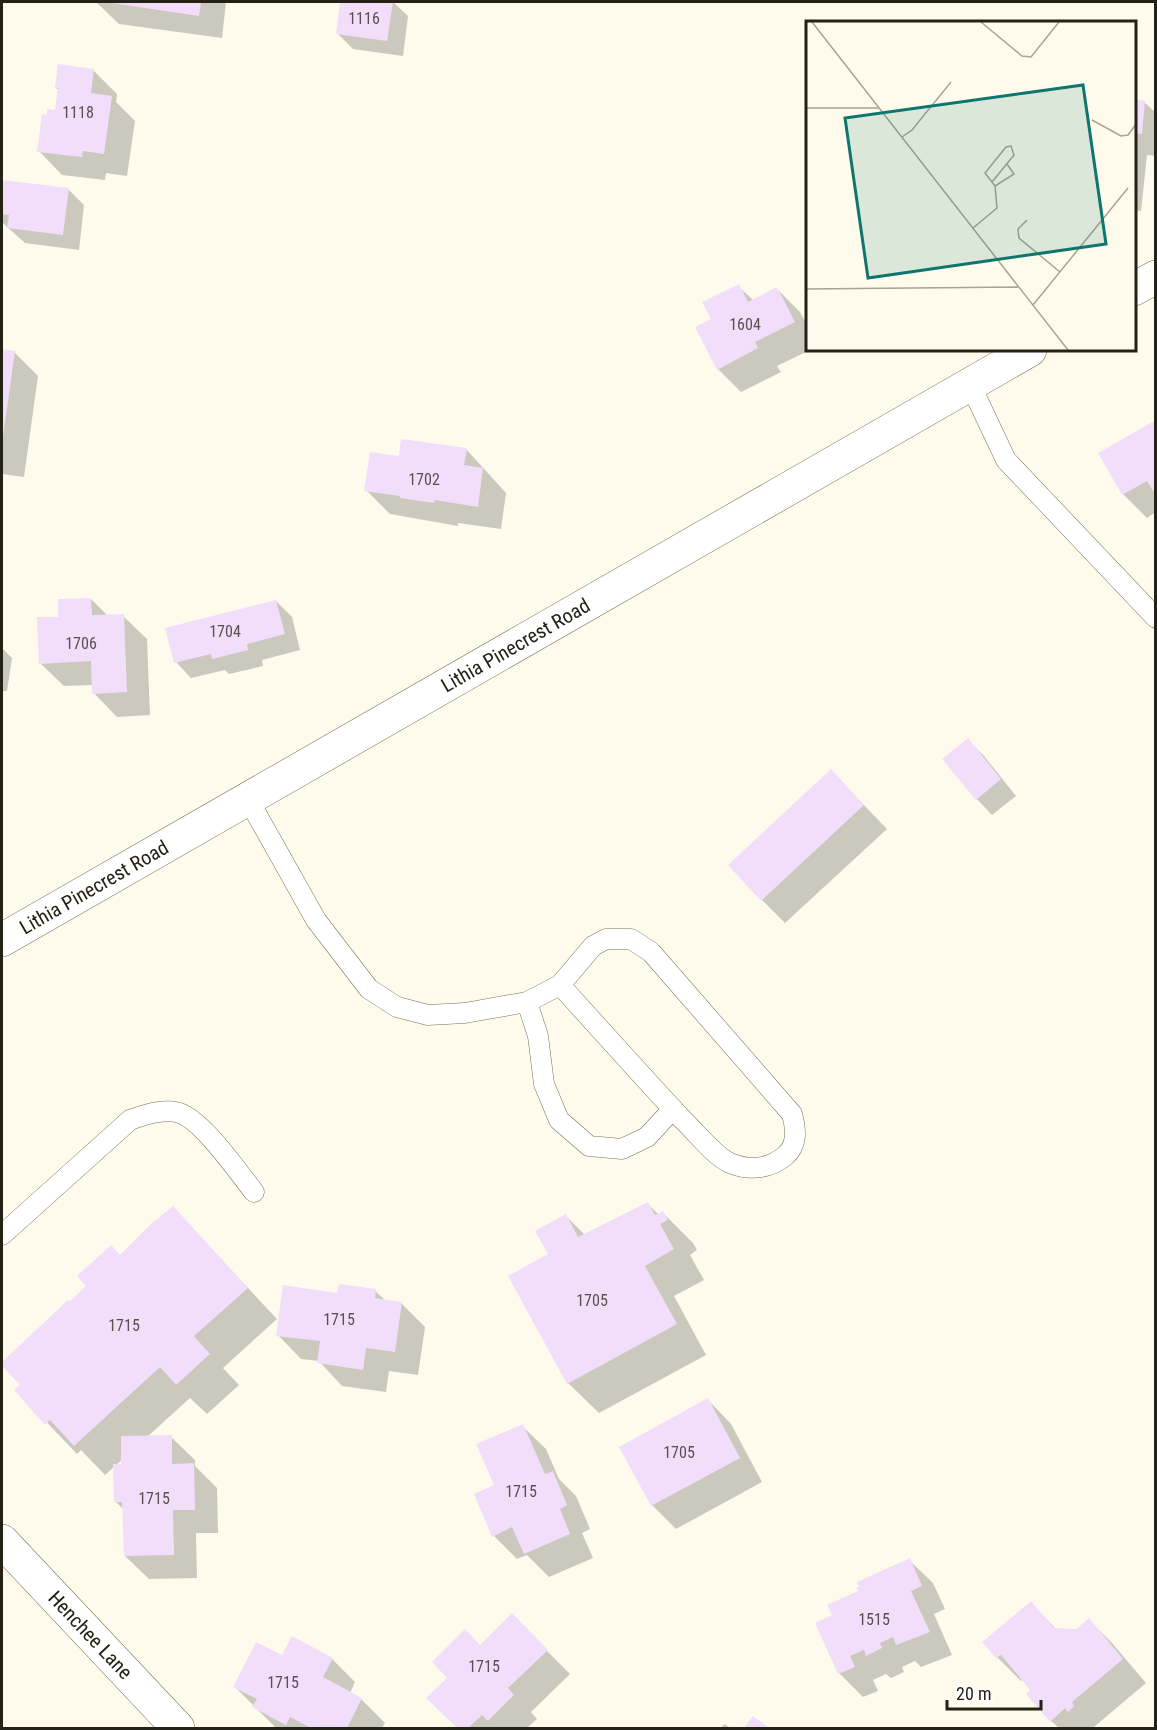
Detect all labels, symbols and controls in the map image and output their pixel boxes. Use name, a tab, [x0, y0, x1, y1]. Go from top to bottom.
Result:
house number: 1116	[348, 9, 380, 28]
inset map	[806, 21, 1136, 351]
house number: 1118	[62, 103, 94, 122]
house number: 1604	[729, 315, 761, 334]
house number: 1702	[408, 470, 440, 489]
street label: Lithia Pinecrest Road	[437, 593, 594, 697]
house number: 1704	[209, 622, 241, 641]
house number: 1706	[65, 634, 97, 653]
street label: Lithia Pinecrest Road	[15, 835, 173, 939]
house number: 1705	[576, 1291, 608, 1310]
house number: 1715	[323, 1310, 355, 1329]
house number: 1715	[108, 1316, 140, 1335]
house number: 1705	[663, 1443, 695, 1462]
house number: 1715	[505, 1482, 537, 1501]
house number: 1715	[138, 1489, 170, 1508]
street label: Henchee Lane	[43, 1586, 137, 1684]
house number: 1515	[858, 1610, 890, 1629]
house number: 1715	[468, 1657, 500, 1676]
house number: 1715	[267, 1673, 299, 1692]
scale bar	[947, 1673, 1042, 1711]
text: 20 m	[956, 1683, 991, 1704]

